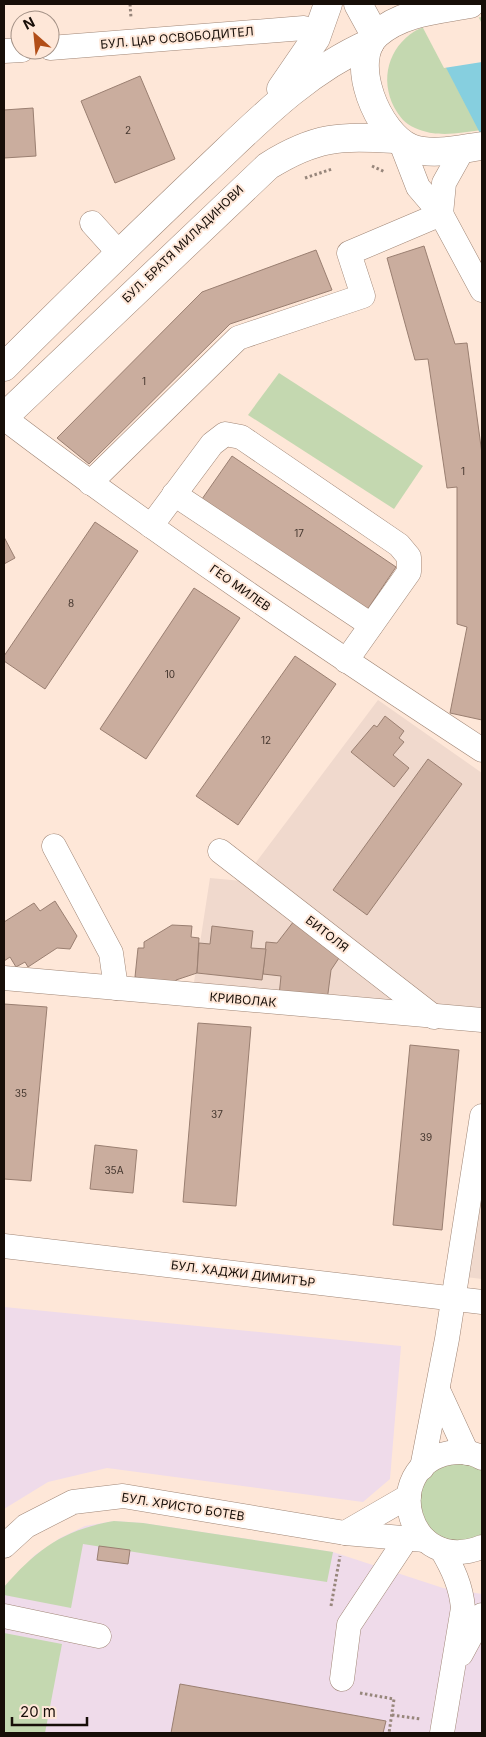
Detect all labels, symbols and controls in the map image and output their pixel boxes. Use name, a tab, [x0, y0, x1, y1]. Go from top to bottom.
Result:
north arrow	[10, 10, 60, 60]
text: N	[20, 13, 37, 33]
street label: БУЛ. ЦАР ОСВОБОДИТЕЛ	[100, 23, 254, 52]
house number: 2	[125, 124, 131, 136]
street label: БУЛ. БРАТЯ МИЛАДИНОВИ	[119, 182, 246, 306]
house number: 1	[142, 375, 146, 387]
house number: 1	[461, 465, 465, 477]
house number: 17	[294, 527, 304, 539]
street label: ГЕО МИЛЕВ	[207, 561, 274, 614]
house number: 8	[68, 597, 74, 609]
house number: 10	[165, 668, 175, 680]
house number: 12	[261, 734, 271, 746]
street label: БИТОЛЯ	[303, 912, 352, 955]
street label: КРИВОЛАК	[209, 989, 277, 1010]
house number: 35	[15, 1087, 27, 1099]
house number: 37	[211, 1108, 223, 1120]
house number: 39	[420, 1131, 432, 1143]
house number: 35А	[104, 1164, 124, 1176]
street label: БУЛ. ХАДЖИ ДИМИТЪР	[170, 1257, 316, 1290]
street label: БУЛ. ХРИСТО БОТЕВ	[121, 1489, 246, 1524]
scale bar	[12, 1694, 88, 1726]
text: 20 m	[20, 1702, 56, 1721]

